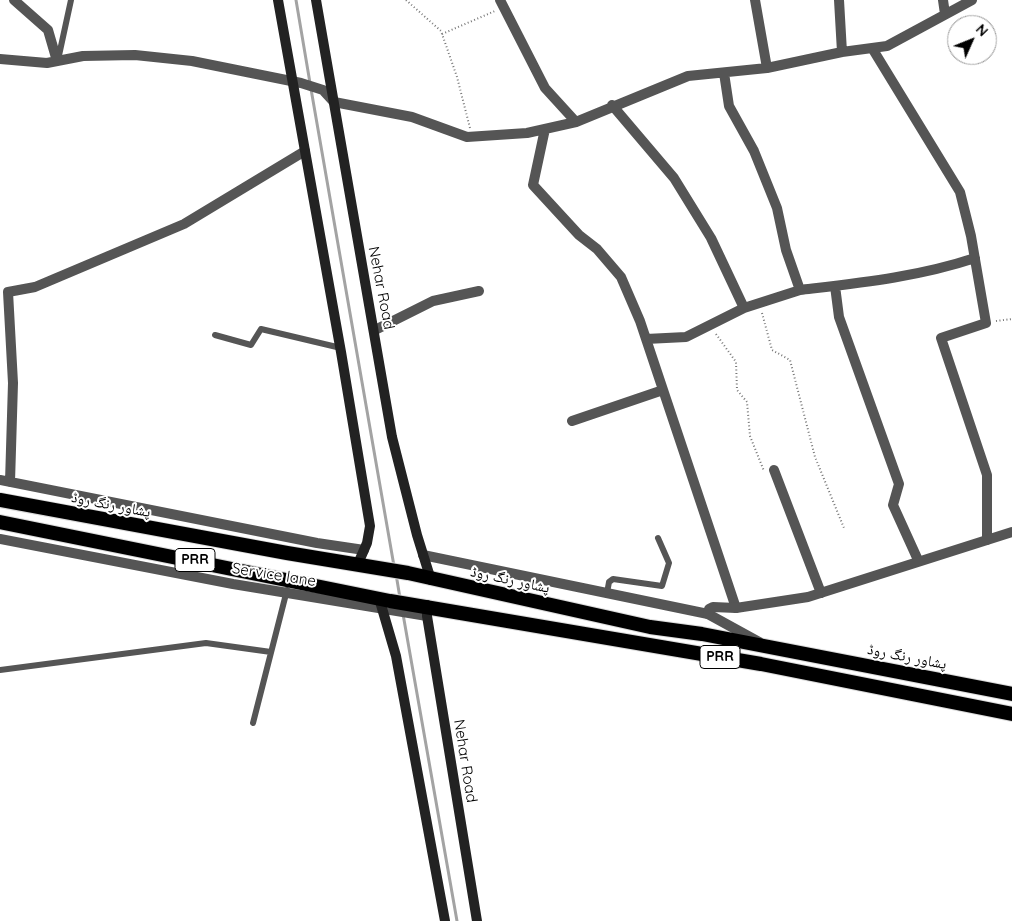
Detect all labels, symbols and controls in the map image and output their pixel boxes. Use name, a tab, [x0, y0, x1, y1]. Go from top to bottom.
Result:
north arrow	[947, 15, 997, 65]
text: N	[972, 20, 992, 40]
street label: Nehar Road	[364, 245, 398, 331]
street label: پشاور رنگ روڈ	[70, 488, 152, 522]
road number: PRR	[175, 548, 215, 572]
street label: Service lane	[231, 559, 317, 591]
street label: پشاور رنگ روڈ	[469, 563, 551, 597]
street label: پشاور رنگ روڈ	[866, 640, 948, 674]
road number: PRR	[700, 646, 740, 669]
street label: Nehar Road	[450, 718, 480, 804]

